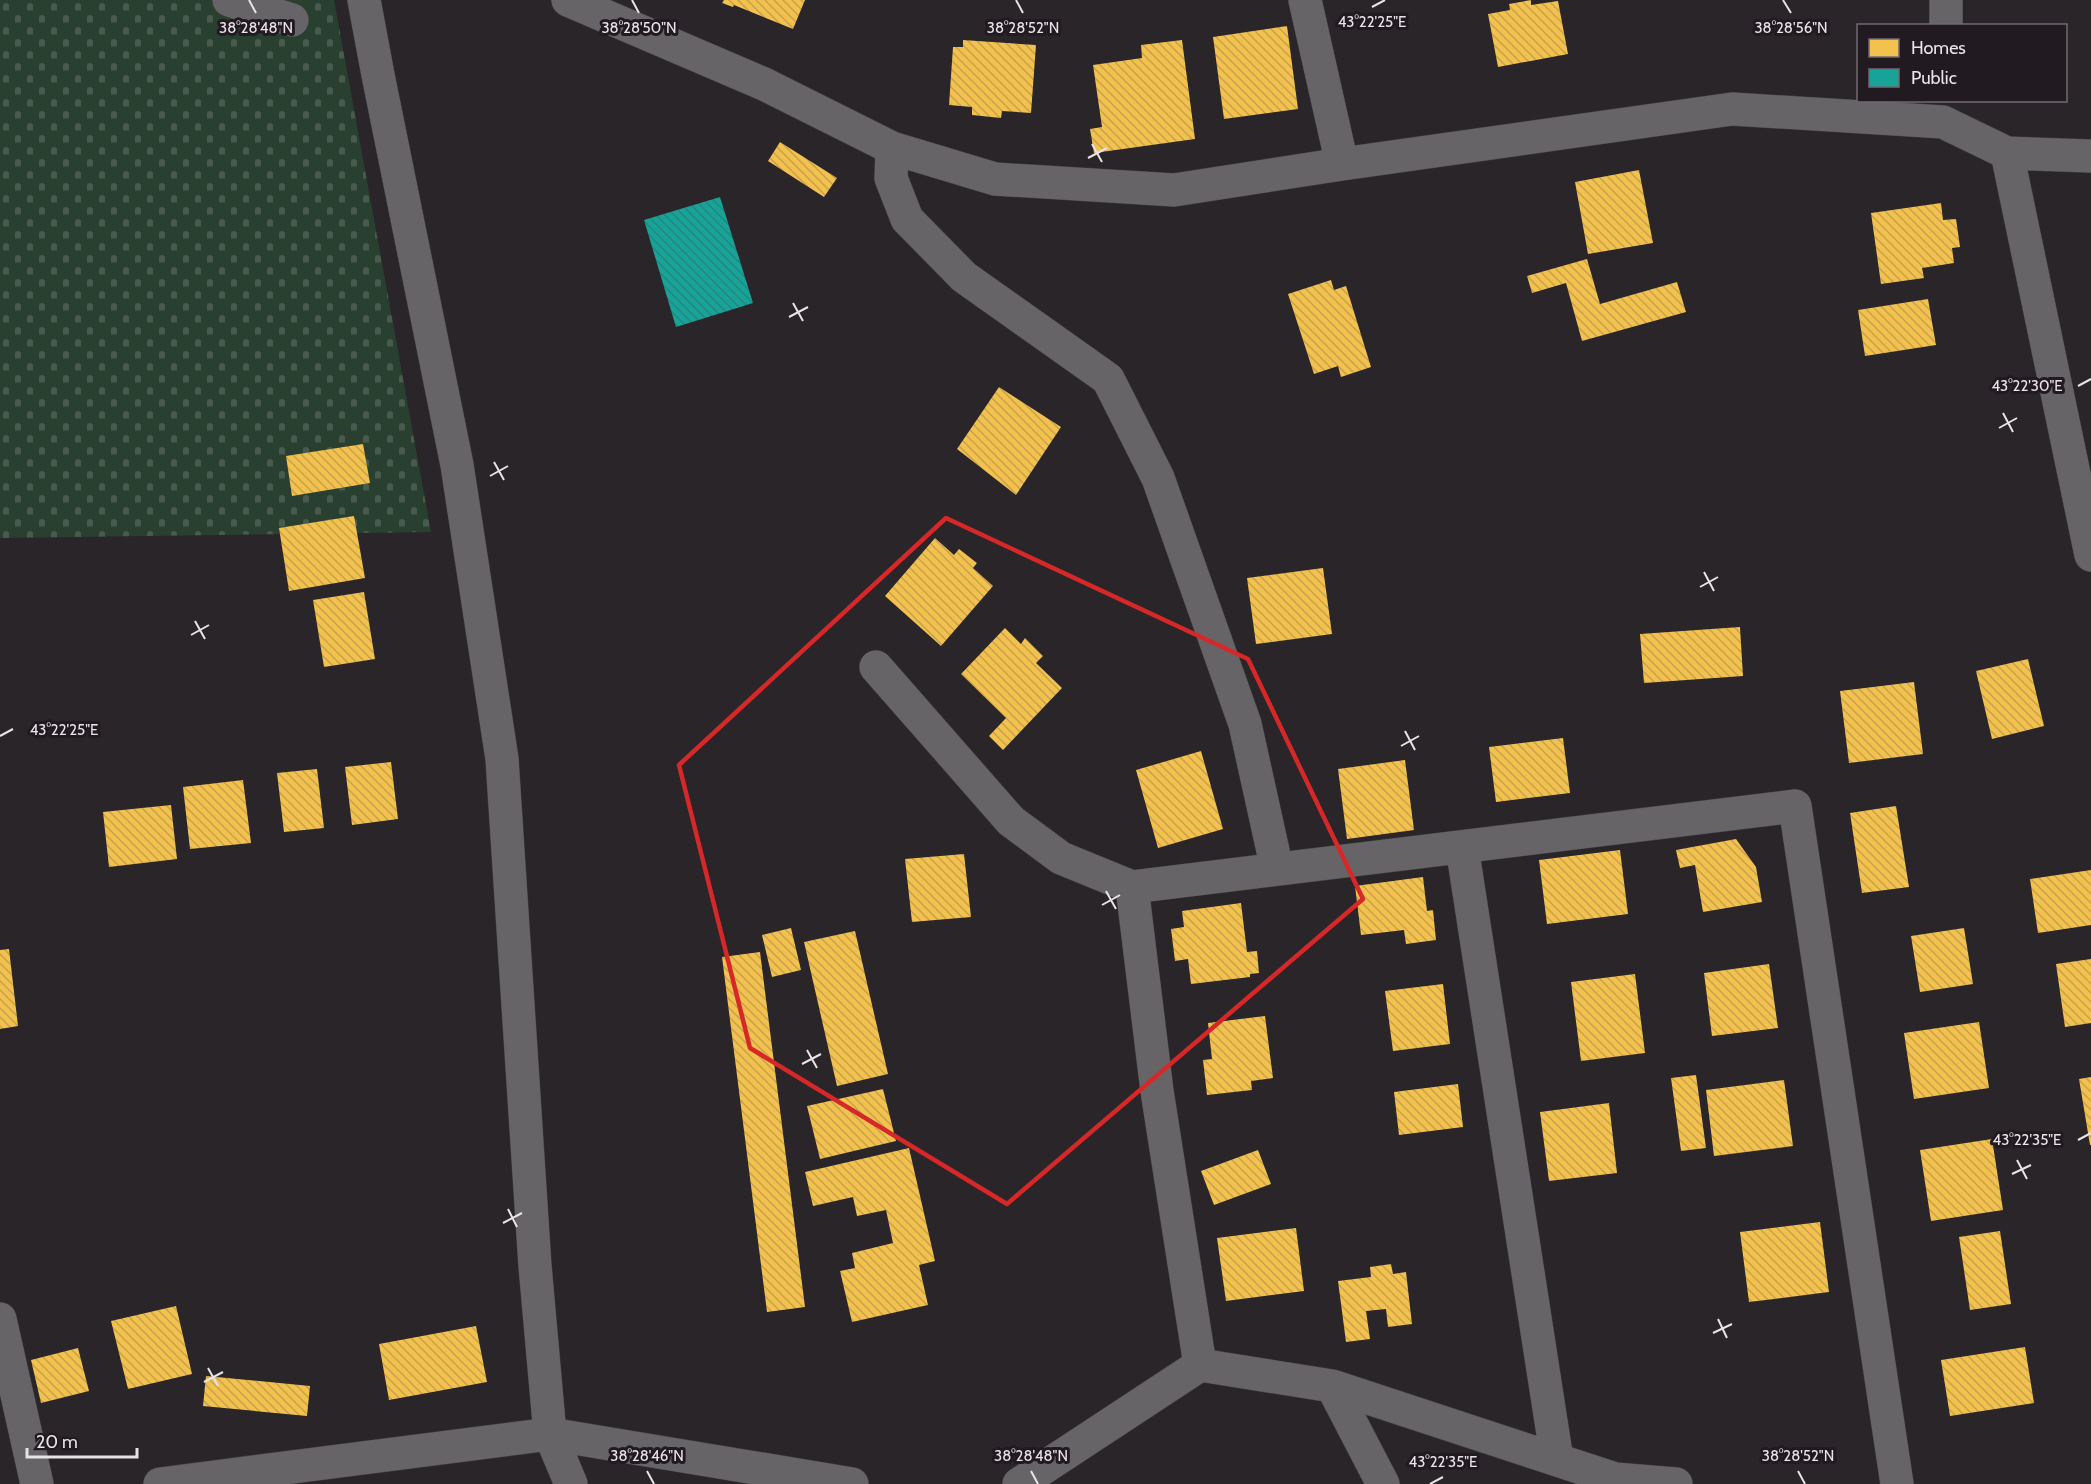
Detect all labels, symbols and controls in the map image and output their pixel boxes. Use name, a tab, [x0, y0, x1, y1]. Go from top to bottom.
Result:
text: 43°22'25"E	[1338, 13, 1406, 31]
text: 38°28'48"N	[219, 19, 293, 37]
text: 38°28'50"N	[601, 19, 677, 37]
text: 38°28'52"N	[987, 19, 1059, 37]
text: 38°28'56"N	[1754, 19, 1828, 37]
legend	[1857, 24, 2067, 102]
text: Homes	[1911, 37, 1966, 59]
text: Public	[1911, 67, 1957, 89]
text: 43°22'30"E	[1991, 377, 2063, 395]
text: 43°22'25"E	[30, 721, 98, 739]
text: 43°22'35"E	[1993, 1131, 2061, 1149]
scale bar	[27, 1421, 136, 1459]
text: 20 m	[36, 1431, 78, 1453]
text: 38°28'46"N	[610, 1447, 684, 1465]
text: 38°28'48"N	[994, 1447, 1068, 1465]
text: 38°28'52"N	[1762, 1447, 1834, 1465]
text: 43°22'35"E	[1409, 1453, 1477, 1471]

